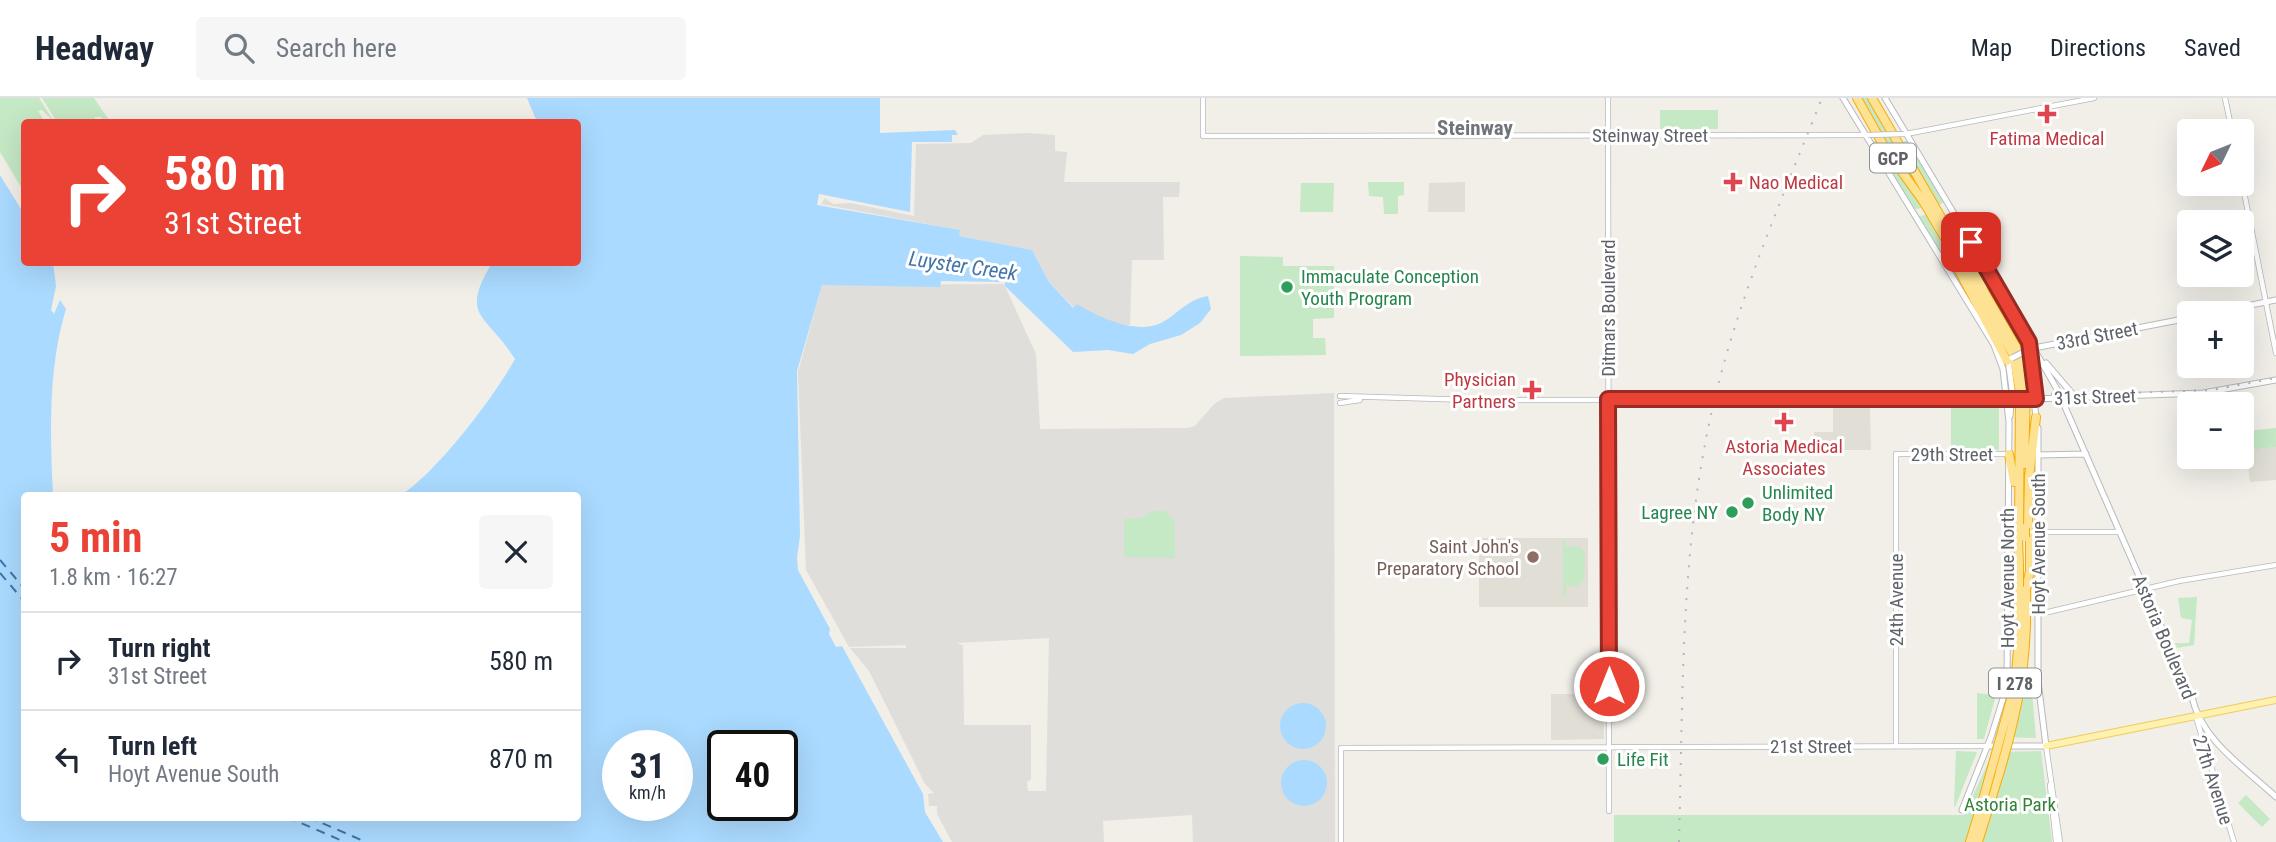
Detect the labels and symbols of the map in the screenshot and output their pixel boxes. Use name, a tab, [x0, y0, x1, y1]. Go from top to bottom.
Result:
marker: Fatima Medical	[2037, 104, 2057, 124]
district label: Steinway	[1437, 116, 1514, 140]
north arrow	[2177, 119, 2254, 196]
street label: Steinway Street	[1592, 124, 1708, 147]
place label: Fatima Medical	[1990, 127, 2104, 150]
road number: GCP	[1870, 144, 1916, 172]
place label: Nao Medical	[1749, 171, 1843, 194]
marker: Nao Medical	[1723, 172, 1743, 192]
pin	[1941, 212, 2001, 272]
street label: Ditmars Boulevard	[1597, 239, 1620, 377]
water label: Luyster Creek	[907, 247, 1020, 286]
place label: Immaculate Conception Youth Program	[1301, 265, 1479, 310]
marker: Immaculate Conception Youth Program	[1279, 279, 1295, 295]
street label: 33rd Street	[2054, 317, 2140, 355]
place label: Physician Partners	[1444, 368, 1516, 413]
marker: Physician Partners	[1522, 380, 1542, 400]
street label: 31st Street	[2054, 384, 2136, 410]
marker: Astoria Medical Associates	[1774, 412, 1794, 432]
place label: Astoria Medical Associates	[1725, 435, 1843, 480]
street label: 29th Street	[1911, 443, 1993, 466]
street label: Hoyt Avenue South	[2027, 473, 2050, 615]
place label: Unlimited Body NY	[1762, 481, 1833, 526]
marker: Unlimited Body NY	[1740, 495, 1756, 511]
place label: Lagree NY	[1641, 501, 1718, 524]
marker: Lagree NY	[1724, 504, 1740, 520]
street label: Hoyt Avenue North	[1996, 508, 2019, 648]
place label: Saint John's Preparatory School	[1377, 535, 1519, 580]
marker: Saint John's Preparatory School	[1525, 549, 1541, 565]
street label: 24th Avenue	[1885, 554, 1908, 646]
street label: Astoria Boulevard	[2128, 571, 2200, 703]
position arrow	[1572, 649, 1646, 723]
road number: I 278	[1989, 668, 2041, 698]
speed limit sign: 40	[707, 730, 798, 821]
street label: 27th Avenue	[2188, 732, 2238, 828]
street label: 21st Street	[1770, 735, 1852, 758]
place label: Life Fit	[1617, 748, 1669, 771]
marker: Life Fit	[1595, 751, 1611, 767]
park label: Astoria Park	[1964, 793, 2056, 816]

